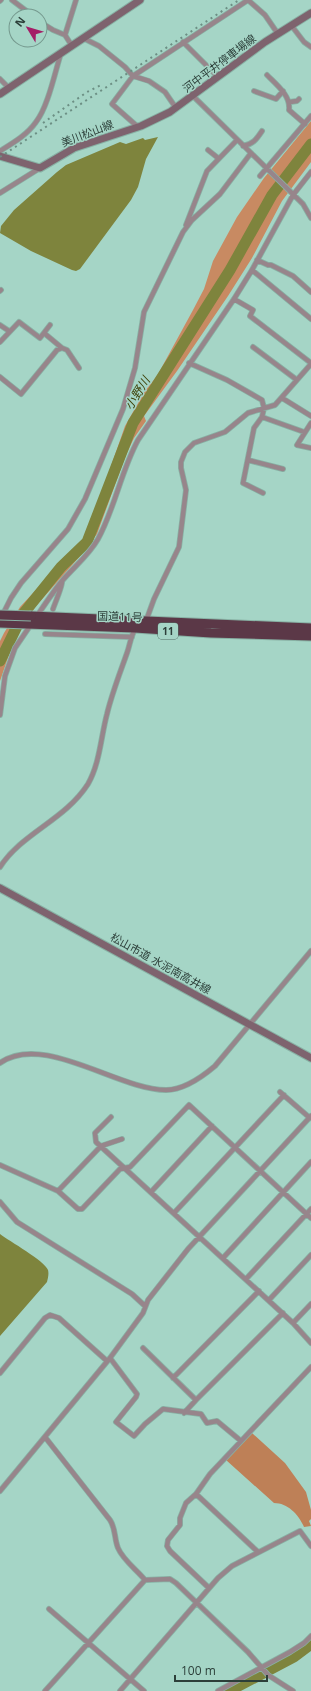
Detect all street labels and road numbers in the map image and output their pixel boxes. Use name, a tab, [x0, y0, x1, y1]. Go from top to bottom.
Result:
street label: 河中平井停車場線	[179, 31, 259, 95]
street label: 美川松山線	[59, 116, 115, 150]
street label: 国道11号	[97, 608, 143, 624]
road number: 11	[158, 623, 178, 639]
street label: 松山市道 水泥南高井線	[108, 929, 214, 997]

